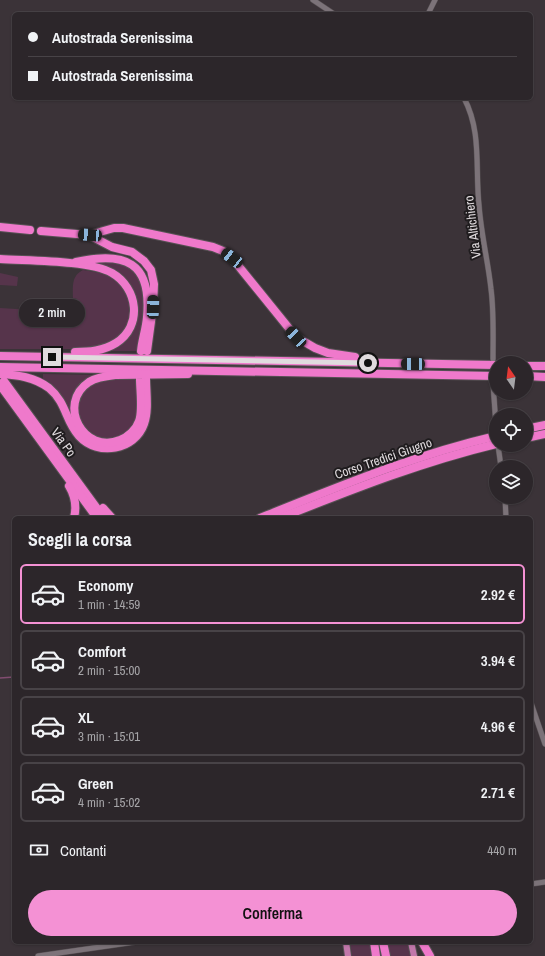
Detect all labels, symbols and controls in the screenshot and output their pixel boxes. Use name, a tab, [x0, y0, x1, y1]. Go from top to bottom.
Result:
text: Autostrada Serenissima	[52, 27, 193, 48]
text: Autostrada Serenissima	[52, 65, 193, 86]
street label: Via Altichiero	[460, 194, 485, 259]
car	[78, 228, 102, 242]
car	[219, 246, 245, 270]
car	[147, 295, 159, 319]
callout: 2 min	[19, 299, 85, 327]
text: 2 min	[38, 304, 66, 321]
car	[283, 324, 309, 350]
route end	[43, 348, 61, 366]
route start	[359, 354, 377, 372]
north arrow	[489, 356, 533, 400]
map controls	[489, 356, 533, 504]
car	[401, 358, 425, 370]
button: locate	[489, 408, 533, 452]
street label: Via Po	[47, 424, 80, 460]
street label: Corso Tredici Giugno	[332, 434, 434, 483]
button: layers	[489, 460, 533, 504]
text: Scegli la corsa	[28, 527, 131, 552]
text: Economy	[78, 575, 133, 596]
icon: car	[30, 576, 66, 612]
text: 2.92 €	[481, 584, 515, 605]
text: 1 min · 14:59	[78, 596, 140, 613]
text: Comfort	[78, 641, 126, 662]
icon: car	[30, 642, 66, 678]
text: 3.94 €	[481, 650, 515, 671]
text: 2 min · 15:00	[78, 662, 140, 679]
text: XL	[78, 707, 94, 728]
icon: car	[30, 708, 66, 744]
text: 4.96 €	[481, 716, 515, 737]
text: 3 min · 15:01	[78, 728, 140, 745]
text: Green	[78, 773, 114, 794]
icon: car	[30, 774, 66, 810]
text: 2.71 €	[481, 782, 515, 803]
text: 4 min · 15:02	[78, 794, 140, 811]
icon: cash	[28, 839, 50, 861]
text: Contanti	[60, 840, 107, 861]
text: 440 m	[487, 842, 517, 859]
button: Conferma	[28, 890, 517, 936]

